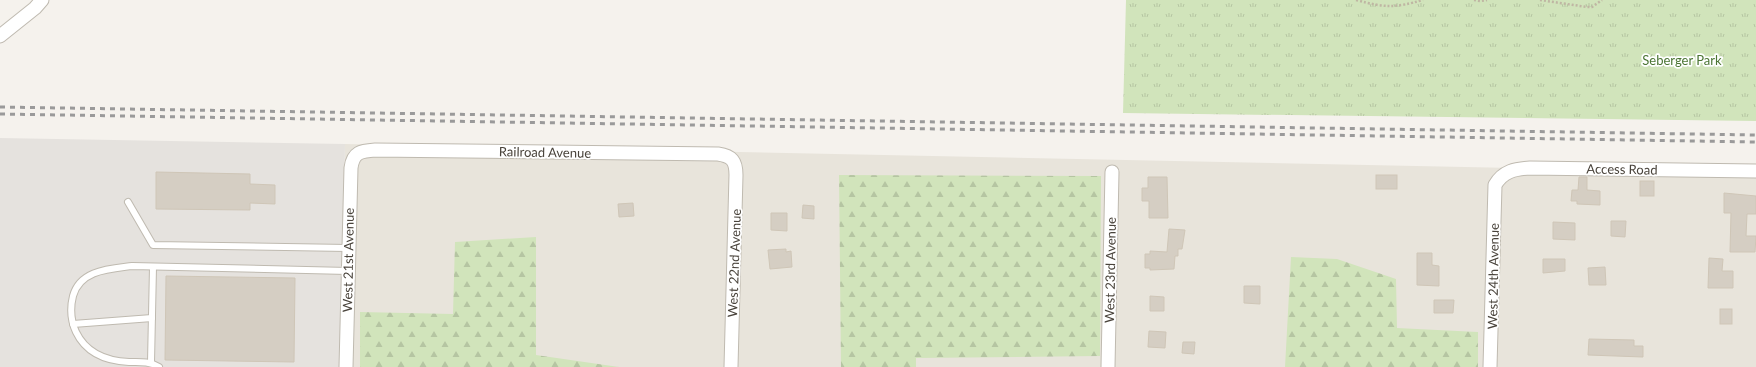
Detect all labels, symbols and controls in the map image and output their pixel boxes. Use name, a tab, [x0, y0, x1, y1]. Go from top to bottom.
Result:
park label: Seberger Park	[1642, 52, 1722, 68]
street label: Railroad Avenue	[499, 143, 591, 161]
street label: Access Road	[1586, 160, 1658, 178]
street label: West 21st Avenue	[339, 207, 357, 312]
street label: West 22nd Avenue	[724, 208, 744, 318]
street label: West 23rd Avenue	[1101, 217, 1119, 323]
street label: West 24th Avenue	[1484, 223, 1502, 329]

